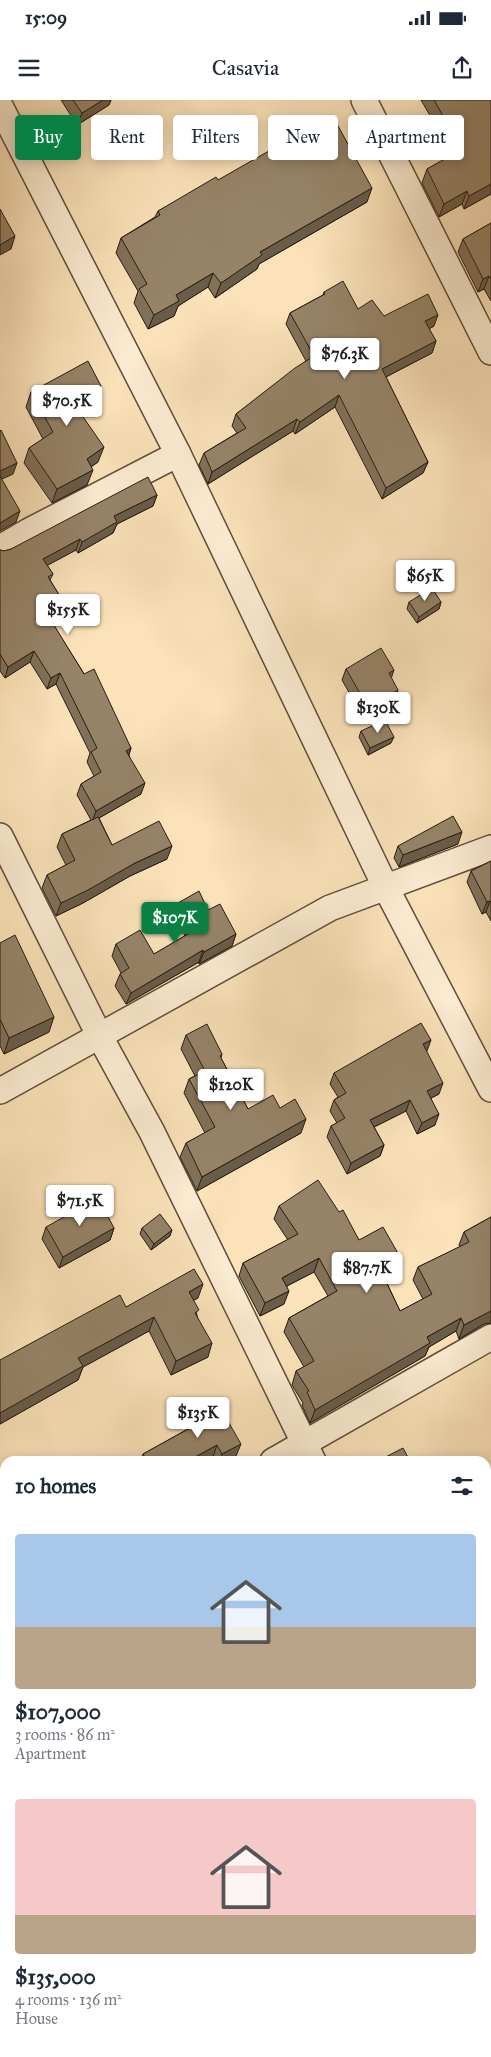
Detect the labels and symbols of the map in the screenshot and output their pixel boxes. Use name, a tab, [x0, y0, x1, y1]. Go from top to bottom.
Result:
pin: $76.3K	[304, 338, 386, 380]
pin: $70.5K	[26, 384, 108, 427]
pin: $65K	[395, 560, 455, 602]
pin: $155K	[33, 594, 103, 636]
pin: $130K	[343, 692, 413, 734]
pin: $107K	[140, 902, 210, 944]
pin: $120K	[196, 1068, 266, 1111]
pin: $71.5K	[39, 1184, 121, 1227]
pin: $87.7K	[326, 1252, 408, 1294]
pin: $135K	[163, 1396, 233, 1439]

